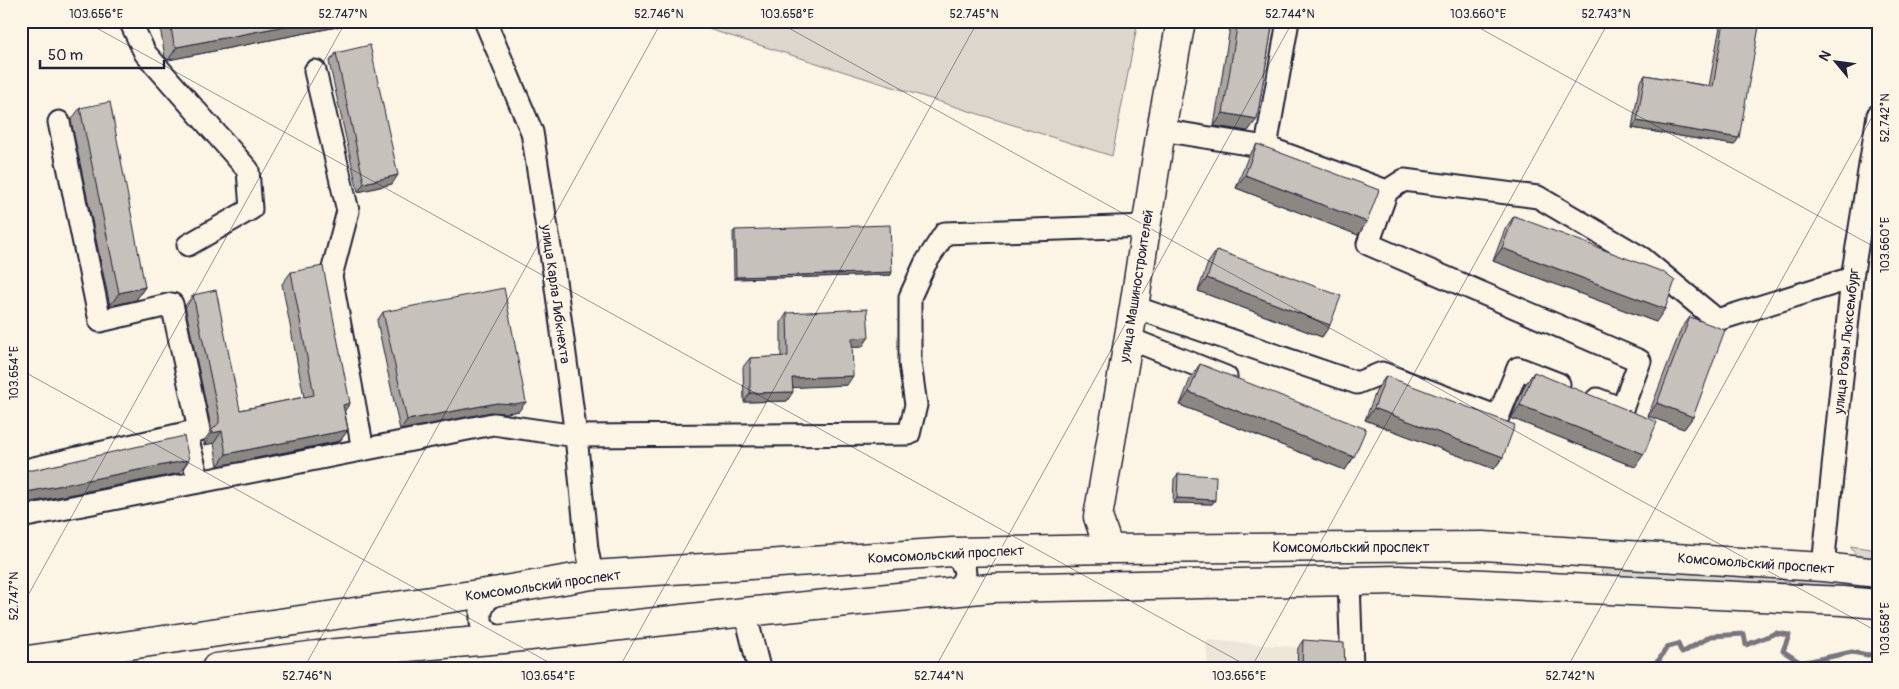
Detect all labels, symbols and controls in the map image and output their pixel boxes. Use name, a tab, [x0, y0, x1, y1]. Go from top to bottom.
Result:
text: 103.656°E	[69, 7, 123, 22]
text: 52.747°N	[319, 7, 367, 22]
text: 52.746°N	[634, 7, 684, 22]
text: 103.658°E	[760, 7, 814, 22]
text: 52.745°N	[949, 7, 999, 22]
text: 52.744°N	[1265, 7, 1315, 22]
text: 103.660°E	[1450, 7, 1506, 22]
text: 52.743°N	[1581, 7, 1631, 22]
scale bar	[40, 38, 164, 70]
north arrow	[1812, 38, 1862, 88]
text: 50 m	[48, 46, 83, 65]
text: N	[1815, 48, 1835, 64]
text: 52.742°N	[1878, 93, 1893, 143]
street label: улица Машиностроителей	[1116, 209, 1157, 365]
text: 103.660°E	[1878, 217, 1893, 273]
street label: улица Карла Либкнехта	[537, 222, 574, 365]
street label: улица Розы Люксембург	[1830, 267, 1863, 416]
text: 103.654°E	[7, 346, 22, 400]
street label: Комсомольский проспект	[1273, 539, 1429, 556]
street label: Комсомольский проспект	[867, 542, 1025, 567]
street label: Комсомольский проспект	[1677, 550, 1835, 577]
street label: Комсомольский проспект	[464, 566, 622, 605]
text: 52.747°N	[7, 572, 22, 620]
text: 103.658°E	[1878, 602, 1893, 656]
text: 52.746°N	[282, 669, 332, 684]
text: 103.654°E	[521, 669, 575, 684]
text: 52.744°N	[914, 669, 964, 684]
text: 103.656°E	[1212, 669, 1266, 684]
text: 52.742°N	[1545, 669, 1595, 684]

